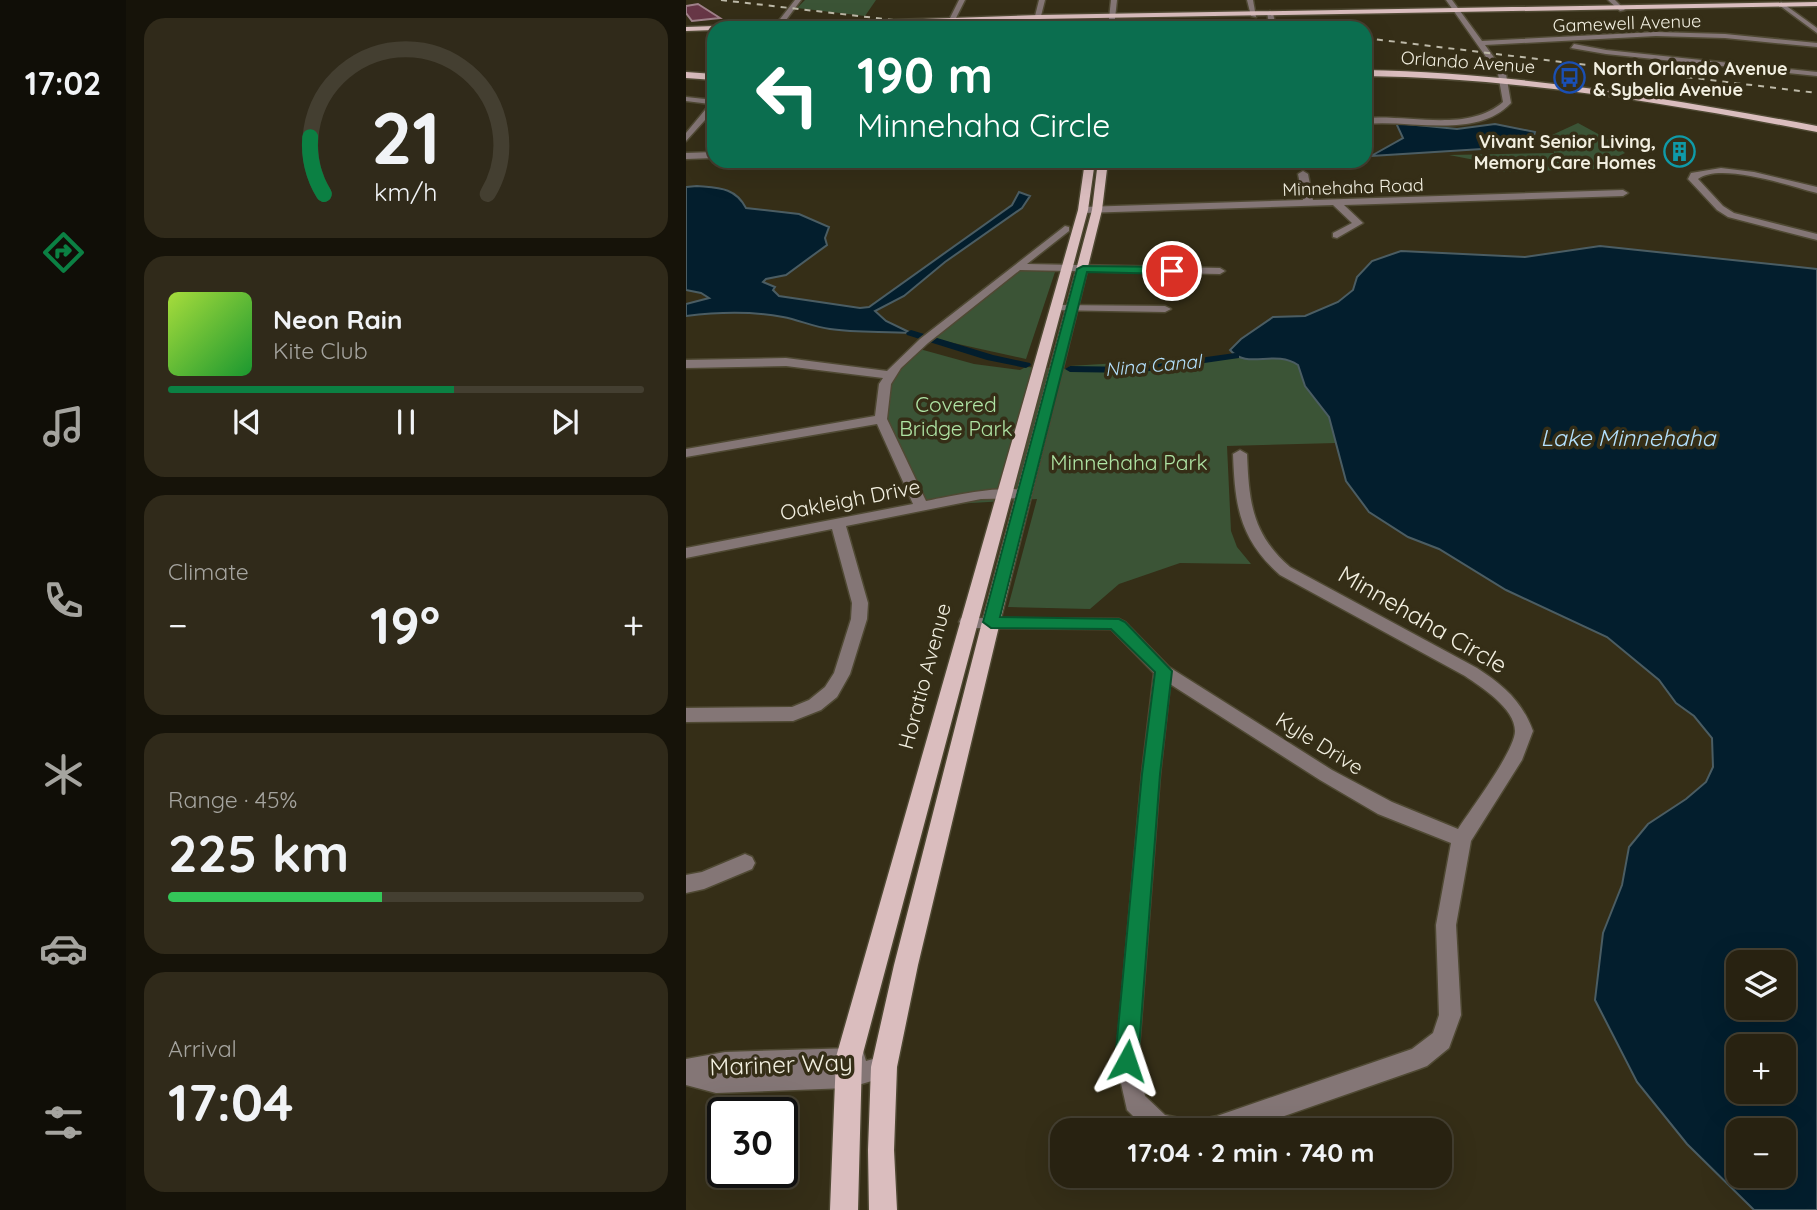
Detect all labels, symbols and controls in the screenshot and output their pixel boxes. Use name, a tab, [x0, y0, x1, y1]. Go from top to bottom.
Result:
street label: Gamewell Avenue	[1552, 9, 1702, 37]
text: 190 m	[857, 44, 993, 105]
street label: Orlando Avenue	[1400, 46, 1536, 78]
icon: left	[742, 49, 833, 140]
place label: North Orlando Avenue & Sybelia Avenue	[1593, 57, 1788, 101]
bus stop icon: North Orlando Avenue & Sybelia Avenue	[1553, 61, 1587, 95]
text: 17:02	[25, 63, 101, 103]
text: 21	[371, 92, 441, 183]
text: Minnehaha Circle	[857, 105, 1110, 145]
place label: Vivant Senior Living, Memory Care Homes	[1474, 130, 1656, 174]
building icon: Vivant Senior Living, Memory Care Homes	[1662, 134, 1696, 168]
street label: Minnehaha Road	[1282, 173, 1424, 201]
text: km/h	[374, 176, 438, 207]
icon: directions	[39, 228, 88, 277]
pin	[1142, 241, 1202, 301]
icon: arrive	[1153, 252, 1191, 290]
text: Neon Rain	[273, 303, 402, 336]
text: Kite Club	[273, 336, 368, 365]
water label: Nina Canal	[1104, 349, 1205, 381]
park label: Covered Bridge Park	[899, 391, 1013, 441]
icon: music	[39, 402, 88, 451]
icon: previous	[228, 403, 266, 441]
icon: pause	[387, 403, 425, 441]
icon: next	[546, 403, 584, 441]
water label: Lake Minnehaha	[1541, 423, 1716, 452]
park label: Minnehaha Park	[1050, 449, 1208, 475]
street label: Oakleigh Drive	[778, 473, 922, 525]
text: Climate	[168, 557, 249, 586]
street label: Minnehaha Circle	[1333, 559, 1513, 679]
icon: phone	[39, 576, 88, 625]
text: 19°	[370, 592, 440, 657]
street label: Horatio Avenue	[892, 600, 956, 752]
text: −	[168, 601, 188, 649]
text: +	[623, 601, 644, 649]
street label: Kyle Drive	[1271, 706, 1369, 780]
icon: climate	[39, 750, 88, 799]
text: Range · 45%	[168, 785, 297, 814]
text: 225 km	[168, 820, 349, 885]
icon: car	[39, 924, 88, 973]
map controls	[1726, 950, 1796, 1188]
button: layers	[1726, 950, 1796, 1020]
position arrow	[1090, 1024, 1164, 1098]
text: Arrival	[168, 1034, 237, 1063]
button: +	[1726, 1034, 1796, 1104]
street label: Mariner Way	[709, 1047, 853, 1081]
text: 17:04	[168, 1069, 293, 1134]
speed limit sign: 30	[707, 1097, 798, 1188]
icon: filters	[39, 1098, 88, 1147]
button: −	[1726, 1118, 1796, 1188]
text: 17:04 · 2 min · 740 m	[1128, 1136, 1374, 1169]

